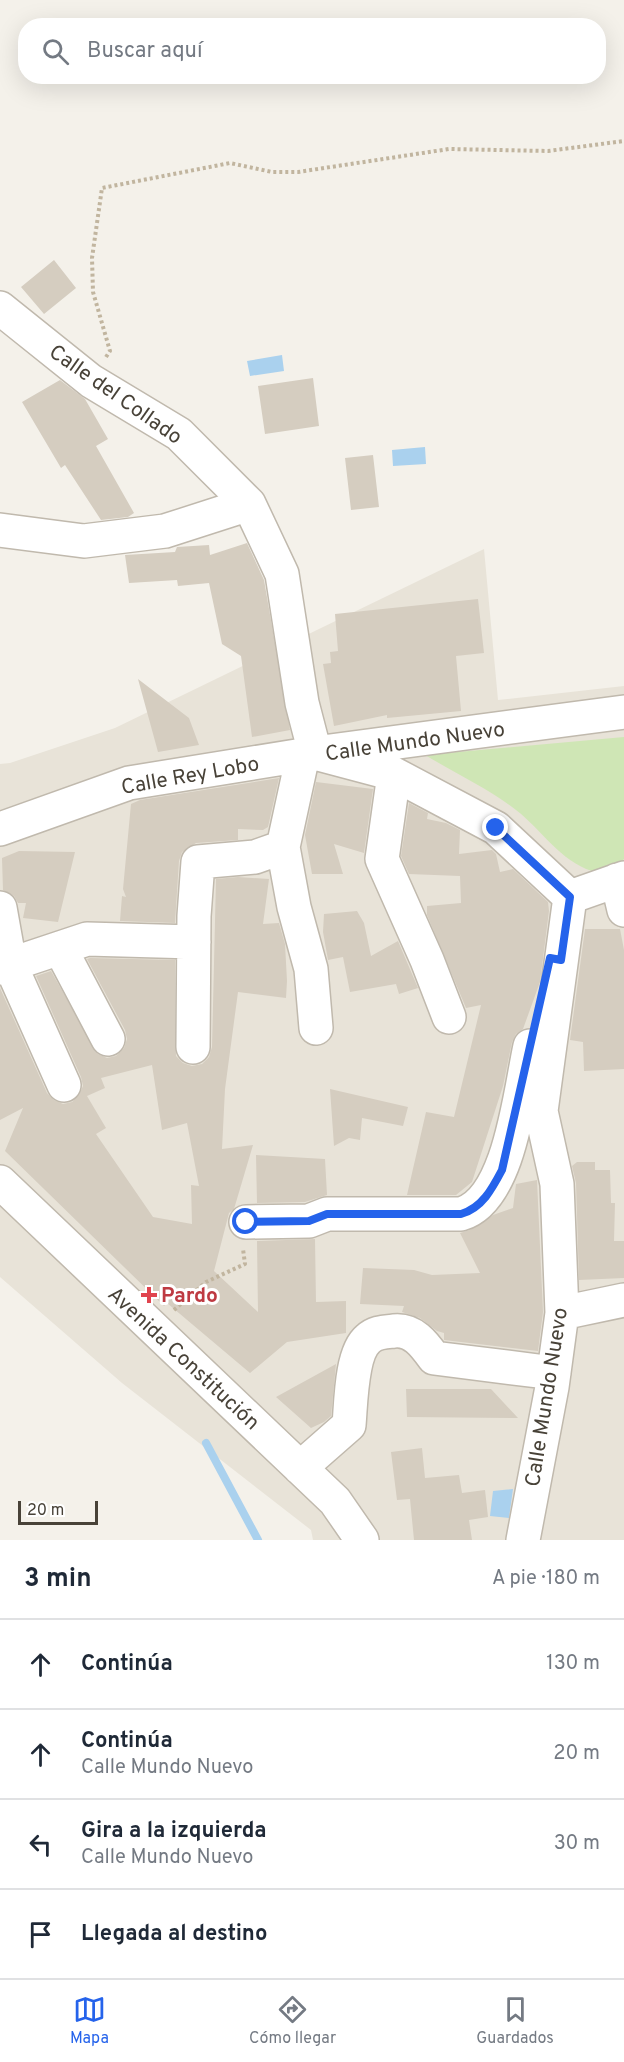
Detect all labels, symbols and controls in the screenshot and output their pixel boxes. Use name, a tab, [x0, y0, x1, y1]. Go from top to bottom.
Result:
search box	[18, 18, 606, 84]
icon: search	[39, 35, 72, 68]
text: Buscar aquí	[87, 38, 203, 65]
street label: Calle del Collado	[43, 339, 187, 451]
street label: Calle Mundo Nuevo	[324, 717, 507, 768]
street label: Calle Rey Lobo	[119, 751, 261, 802]
route end	[482, 814, 508, 840]
route start	[232, 1208, 258, 1234]
street label: Avenida Constitución	[101, 1282, 265, 1437]
place label: Pardo	[161, 1283, 218, 1310]
marker: Pardo	[142, 1288, 156, 1302]
street label: Calle Mundo Nuevo	[520, 1306, 575, 1489]
scale bar	[18, 1498, 98, 1526]
text: 20 m	[27, 1501, 64, 1521]
text: 3 min	[24, 1563, 92, 1596]
text: A pie · 180 m	[492, 1566, 600, 1592]
icon: ahead	[24, 1648, 57, 1681]
text: Continúa	[81, 1651, 173, 1678]
text: 130 m	[546, 1651, 600, 1677]
text: Continúa	[81, 1728, 173, 1755]
icon: ahead	[24, 1738, 57, 1771]
text: 20 m	[553, 1741, 600, 1767]
text: Calle Mundo Nuevo	[81, 1755, 254, 1781]
text: Gira a la izquierda	[81, 1818, 267, 1845]
icon: left	[24, 1828, 57, 1861]
text: 30 m	[554, 1831, 600, 1857]
text: Calle Mundo Nuevo	[81, 1845, 254, 1871]
icon: arrive	[24, 1918, 57, 1951]
text: Llegada al destino	[81, 1921, 267, 1948]
tab: Mapa	[70, 1993, 109, 2049]
tab: Cómo llegar	[249, 1993, 336, 2049]
tab: Guardados	[476, 1993, 554, 2049]

